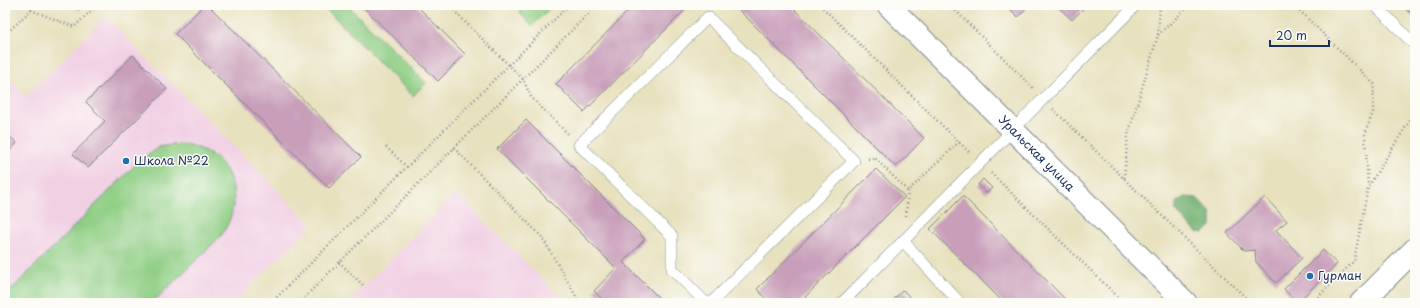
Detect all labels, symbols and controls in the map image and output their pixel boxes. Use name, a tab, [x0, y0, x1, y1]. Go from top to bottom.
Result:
scale bar	[1270, 22, 1329, 48]
text: 20 m	[1276, 26, 1307, 44]
street label: Уральская улица	[995, 111, 1080, 195]
place label: Школа №22	[134, 151, 209, 169]
marker: Школа №22	[121, 156, 131, 166]
place label: Гурман	[1318, 266, 1362, 284]
marker: Гурман	[1305, 271, 1315, 281]

